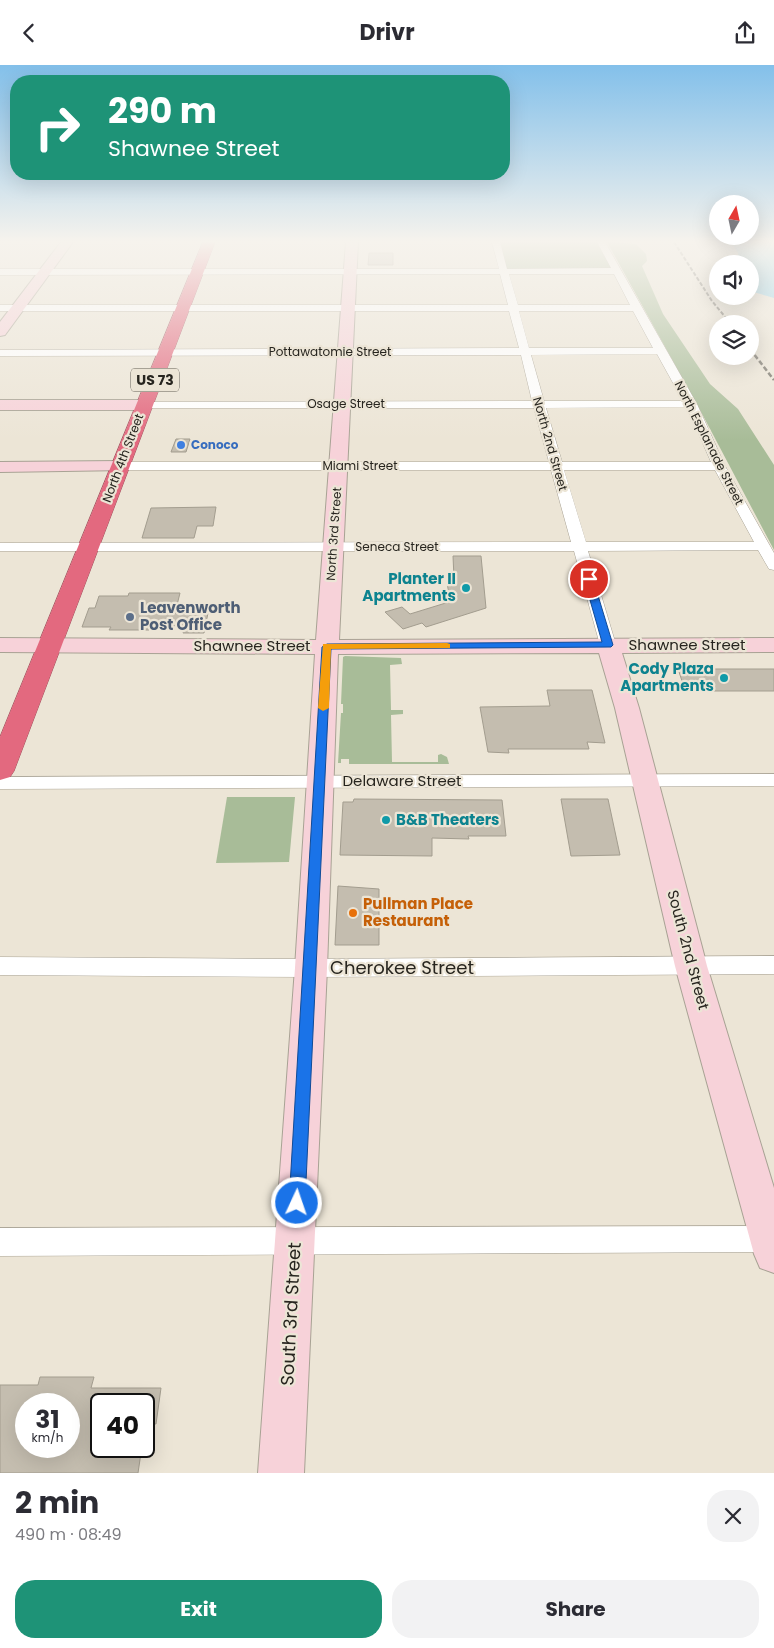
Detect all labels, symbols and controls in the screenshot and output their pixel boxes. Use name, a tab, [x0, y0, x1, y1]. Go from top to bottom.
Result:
text: Drivr	[359, 17, 415, 48]
icon: back	[15, 19, 43, 47]
icon: share	[731, 19, 759, 47]
text: 290 m	[108, 86, 217, 135]
icon: right	[25, 95, 90, 160]
text: Shawnee Street	[108, 133, 280, 164]
north arrow	[709, 195, 759, 245]
map controls	[709, 195, 759, 365]
button: sound	[709, 255, 759, 305]
button: layers	[709, 315, 759, 365]
street label: Pottawatomie Street	[269, 343, 391, 360]
road number: US 73	[131, 369, 179, 391]
street label: North Esplanade Street	[671, 378, 748, 508]
street label: Osage Street	[307, 395, 385, 412]
street label: North 2nd Street	[529, 395, 572, 493]
street label: North 4th Street	[98, 411, 147, 505]
place label: Conoco	[191, 436, 239, 453]
marker: Conoco	[175, 439, 187, 451]
street label: Miami Street	[322, 457, 398, 474]
street label: North 3rd Street	[322, 487, 345, 581]
street label: Seneca Street	[355, 538, 439, 555]
pin	[568, 558, 610, 600]
icon: arrive	[575, 565, 603, 593]
place label: Planter II Apartments	[362, 568, 456, 606]
marker: Planter II Apartments	[460, 582, 472, 594]
place label: Leavenworth Post Office	[140, 597, 241, 635]
marker: Leavenworth Post Office	[124, 611, 136, 623]
street label: Shawnee Street	[629, 634, 745, 655]
street label: Shawnee Street	[194, 635, 310, 656]
place label: Cody Plaza Apartments	[620, 658, 714, 696]
marker: Cody Plaza Apartments	[718, 672, 730, 684]
street label: Delaware Street	[343, 770, 462, 791]
place label: B&B Theaters	[396, 809, 499, 830]
marker: B&B Theaters	[380, 814, 392, 826]
street label: South 2nd Street	[662, 888, 715, 1012]
place label: Pullman Place Restaurant	[363, 893, 473, 931]
marker: Pullman Place Restaurant	[347, 907, 359, 919]
street label: Cherokee Street	[330, 955, 474, 980]
position arrow	[270, 1176, 322, 1228]
street label: South 3rd Street	[274, 1242, 307, 1386]
speed limit sign: 40	[90, 1393, 155, 1458]
text: 31	[35, 1402, 60, 1437]
text: km/h	[32, 1429, 63, 1446]
text: 2 min	[15, 1481, 99, 1524]
button: close	[707, 1490, 759, 1542]
text: 490 m · 08:49	[15, 1523, 122, 1546]
button: Exit	[15, 1580, 382, 1638]
button: Share	[392, 1580, 759, 1638]

